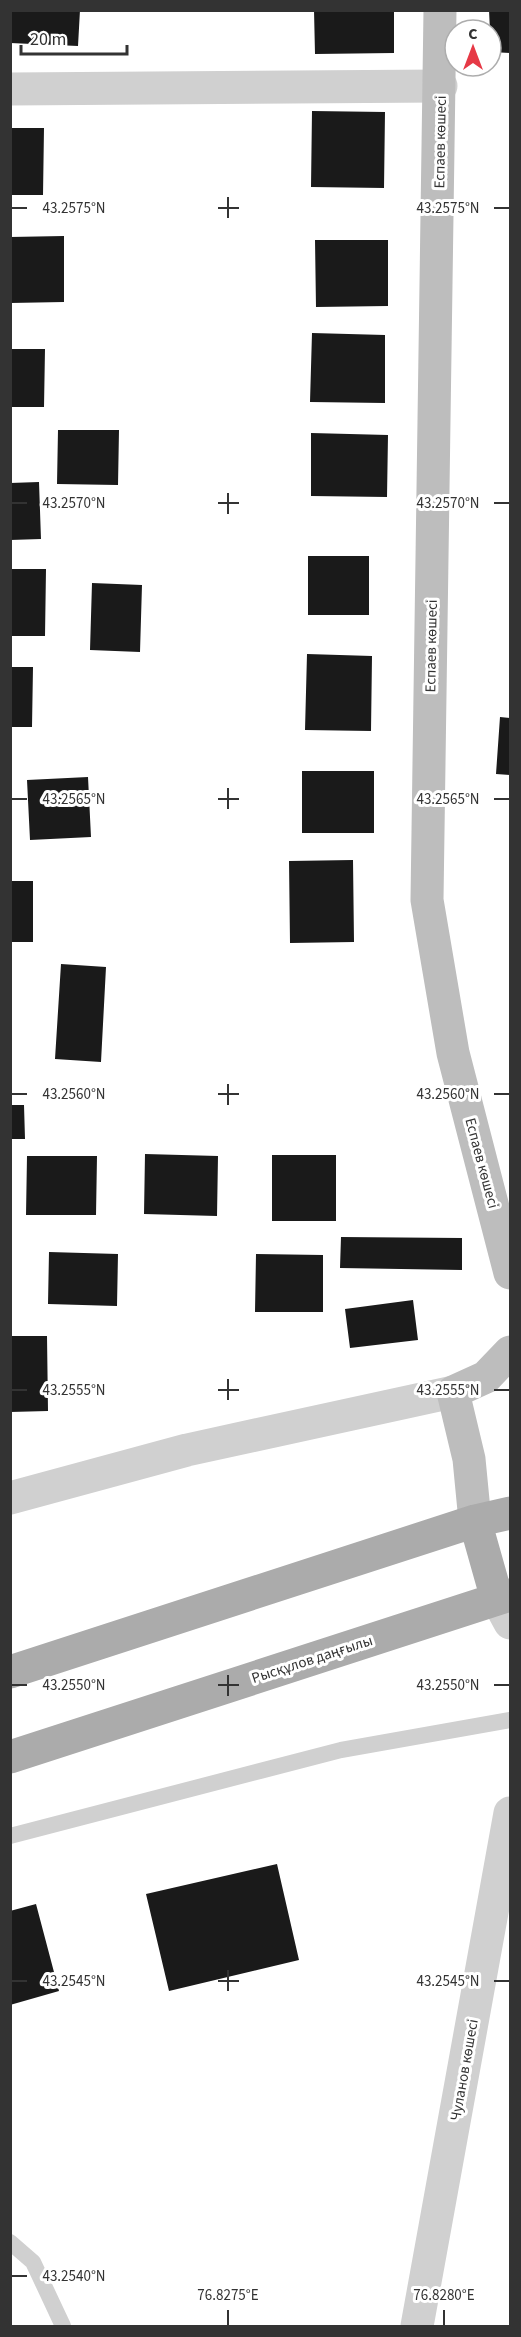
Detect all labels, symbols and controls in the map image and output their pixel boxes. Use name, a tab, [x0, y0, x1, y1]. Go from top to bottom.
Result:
scale bar	[21, 18, 128, 56]
north arrow	[443, 18, 503, 78]
text: С	[468, 23, 478, 45]
text: 20 m	[30, 27, 66, 52]
street label: Еспаев көшесі	[429, 95, 452, 189]
text: 43.2575°N	[42, 198, 106, 219]
text: 43.2575°N	[416, 198, 480, 219]
text: 43.2570°N	[42, 493, 106, 514]
text: 43.2570°N	[416, 493, 480, 514]
street label: Еспаев көшесі	[420, 599, 443, 693]
text: 43.2565°N	[42, 789, 106, 810]
text: 43.2565°N	[416, 789, 480, 810]
text: 43.2560°N	[42, 1084, 106, 1105]
text: 43.2560°N	[416, 1084, 480, 1105]
street label: Еспаев көшесі	[459, 1115, 504, 1211]
text: 43.2555°N	[42, 1380, 106, 1401]
text: 43.2555°N	[416, 1380, 480, 1401]
street label: Рысқұлов даңғылы	[249, 1630, 375, 1689]
text: 43.2550°N	[42, 1675, 106, 1696]
text: 43.2550°N	[416, 1675, 480, 1696]
text: 43.2545°N	[42, 1971, 106, 1992]
text: 43.2545°N	[416, 1971, 480, 1992]
street label: Чуланов көшесі	[445, 2018, 484, 2123]
text: 43.2540°N	[42, 2266, 106, 2287]
text: 76.8275°E	[197, 2285, 259, 2306]
text: 76.8280°E	[413, 2285, 475, 2306]

